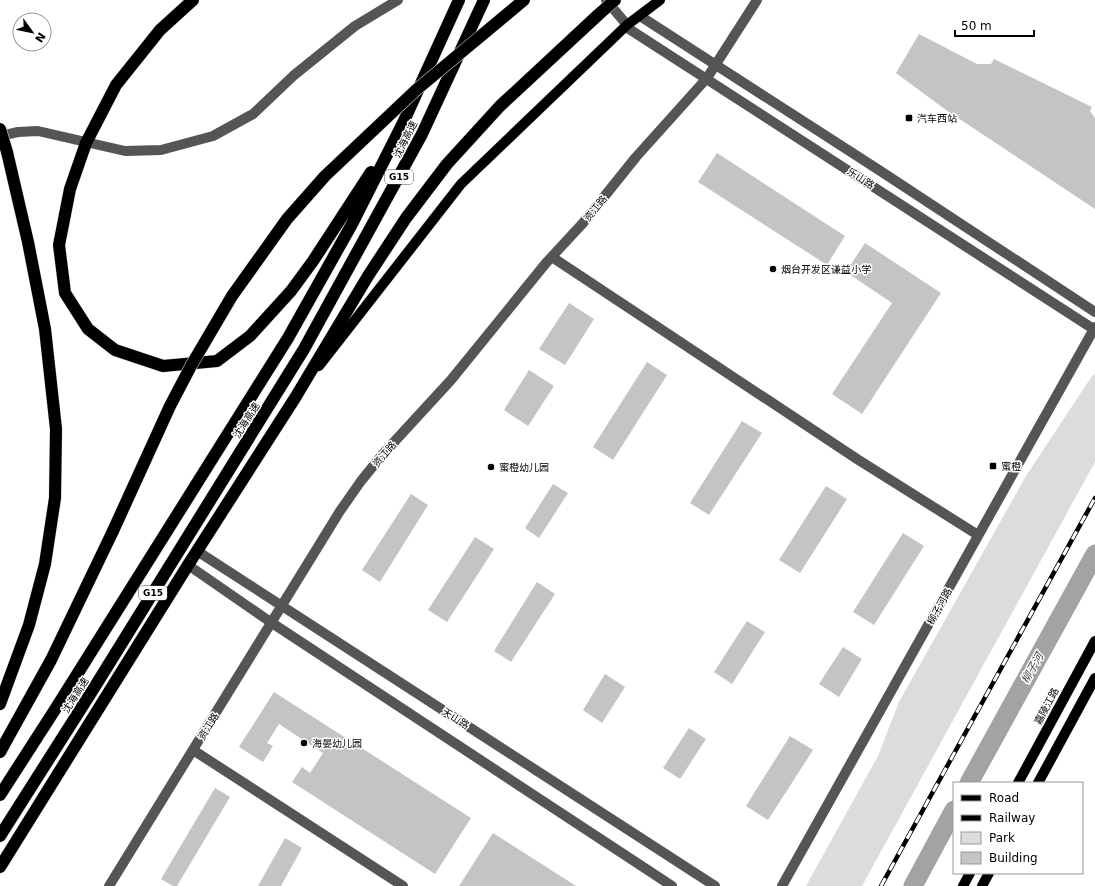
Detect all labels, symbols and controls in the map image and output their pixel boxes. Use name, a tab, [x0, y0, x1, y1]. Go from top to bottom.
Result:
north arrow	[12, 12, 52, 52]
scale bar	[955, 12, 1034, 38]
text: 50 m	[961, 19, 992, 33]
text: N	[32, 30, 48, 45]
marker: 汽车西站	[904, 113, 914, 123]
place label: 汽车西站	[917, 113, 957, 124]
street label: 沈海高速	[391, 119, 419, 160]
street label: 乐山路	[845, 166, 876, 191]
road number: G15	[385, 170, 413, 184]
street label: 资江路	[582, 193, 609, 223]
marker: 烟台开发区谦益小学	[768, 264, 778, 274]
place label: 烟台开发区谦益小学	[781, 264, 871, 275]
street label: 沈海高速	[231, 400, 262, 440]
street label: 资江路	[370, 439, 398, 469]
marker: 蜜橙	[988, 461, 998, 471]
place label: 蜜橙	[1001, 461, 1021, 472]
marker: 蜜橙幼儿园	[486, 462, 496, 472]
place label: 蜜橙幼儿园	[499, 462, 549, 473]
road number: G15	[139, 586, 167, 600]
street label: 柳子河路	[925, 586, 954, 626]
water label: 柳子河	[1019, 649, 1047, 686]
street label: 沈海高速	[60, 675, 91, 715]
street label: 嘉陵江路	[1032, 686, 1061, 726]
street label: 天山路	[440, 706, 471, 731]
street label: 资江路	[196, 711, 221, 742]
marker: 海晏幼儿园	[299, 738, 309, 748]
place label: 海晏幼儿园	[312, 738, 362, 749]
legend	[953, 782, 1083, 874]
text: Road	[989, 791, 1019, 805]
text: Railway	[989, 811, 1035, 825]
text: Park	[989, 831, 1015, 845]
text: Building	[989, 851, 1038, 865]

